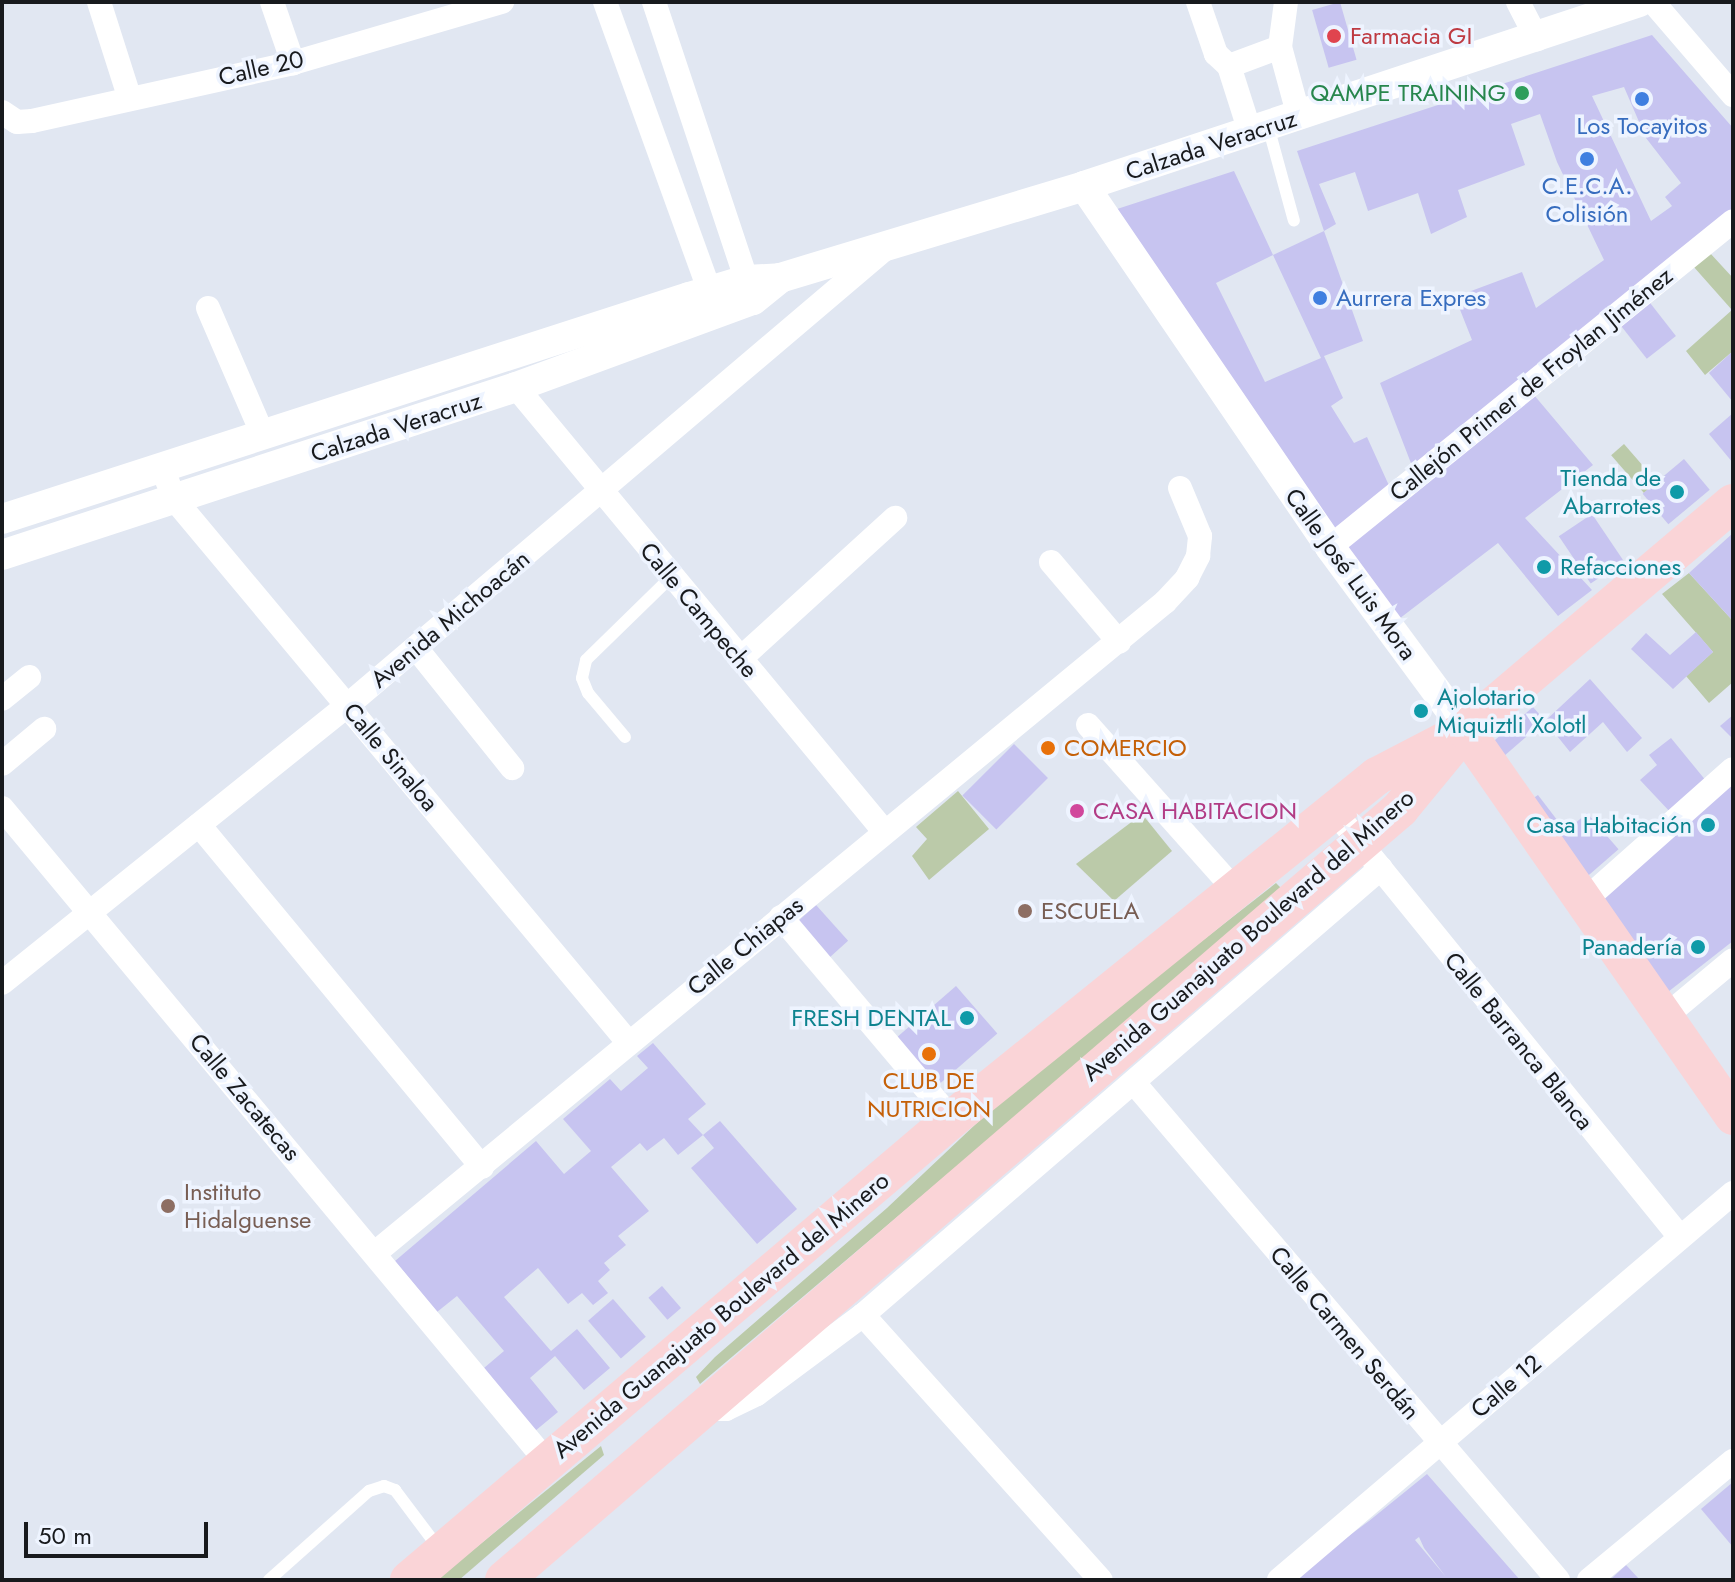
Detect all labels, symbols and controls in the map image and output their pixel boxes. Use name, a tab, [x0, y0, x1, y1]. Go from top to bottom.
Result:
place label: Farmacia GI	[1350, 22, 1472, 50]
marker: Farmacia GI	[1325, 27, 1343, 45]
street label: Calle 20	[216, 44, 306, 92]
place label: QAMPE TRAINING	[1310, 79, 1506, 107]
marker: QAMPE TRAINING	[1513, 84, 1531, 102]
marker: Los Tocayitos	[1633, 90, 1651, 108]
street label: Calzada Veracruz	[1122, 104, 1300, 186]
place label: Los Tocayitos	[1577, 112, 1707, 140]
marker: C.E.C.A. Colisión	[1578, 150, 1596, 168]
place label: C.E.C.A. Colisión	[1542, 172, 1632, 228]
street label: Callejón Primer de Froylan Jiménez	[1384, 261, 1678, 507]
place label: Aurrera Expres	[1336, 284, 1486, 312]
marker: Aurrera Expres	[1311, 289, 1329, 307]
street label: Calzada Veracruz	[307, 386, 485, 468]
place label: Tienda de Abarrotes	[1560, 464, 1661, 520]
street label: Calle José Luis Mora	[1279, 483, 1423, 665]
marker: Tienda de Abarrotes	[1668, 483, 1686, 501]
street label: Calle Campeche	[634, 536, 764, 684]
street label: Avenida Michoacán	[365, 544, 535, 694]
place label: Refacciones	[1560, 553, 1681, 581]
marker: Refacciones	[1535, 558, 1553, 576]
place label: Ajolotario Miquiztli Xolotl	[1437, 683, 1587, 739]
street label: Calle Sinaloa	[337, 697, 445, 817]
marker: Ajolotario Miquiztli Xolotl	[1412, 702, 1430, 720]
place label: COMERCIO	[1064, 734, 1187, 762]
marker: COMERCIO	[1039, 739, 1057, 757]
street label: Avenida Guanajuato Boulevard del Minero	[1076, 783, 1420, 1087]
place label: CASA HABITACION	[1093, 797, 1297, 825]
marker: CASA HABITACION	[1068, 802, 1086, 820]
place label: Casa Habitación	[1526, 811, 1692, 839]
marker: Casa Habitación	[1699, 816, 1717, 834]
street label: Calle Chiapas	[681, 891, 809, 1001]
place label: ESCUELA	[1041, 897, 1139, 925]
marker: ESCUELA	[1016, 902, 1034, 920]
place label: Panadería	[1582, 933, 1682, 961]
marker: Panadería	[1689, 938, 1707, 956]
street label: Calle Barranca Blanca	[1438, 946, 1600, 1136]
place label: FRESH DENTAL	[791, 1004, 951, 1032]
marker: FRESH DENTAL	[958, 1009, 976, 1027]
street label: Calle Zacatecas	[183, 1028, 307, 1166]
marker: CLUB DE NUTRICION	[920, 1045, 938, 1063]
place label: CLUB DE NUTRICION	[867, 1067, 991, 1123]
street label: Avenida Guanajuato Boulevard del Minero	[547, 1166, 895, 1464]
place label: Instituto Hidalguense	[184, 1178, 311, 1234]
marker: Instituto Hidalguense	[159, 1197, 177, 1215]
street label: Calle Carmen Serdán	[1264, 1240, 1426, 1426]
street label: Calle 12	[1465, 1348, 1547, 1424]
scale bar	[28, 1506, 212, 1556]
text: 50 m	[38, 1518, 92, 1553]

